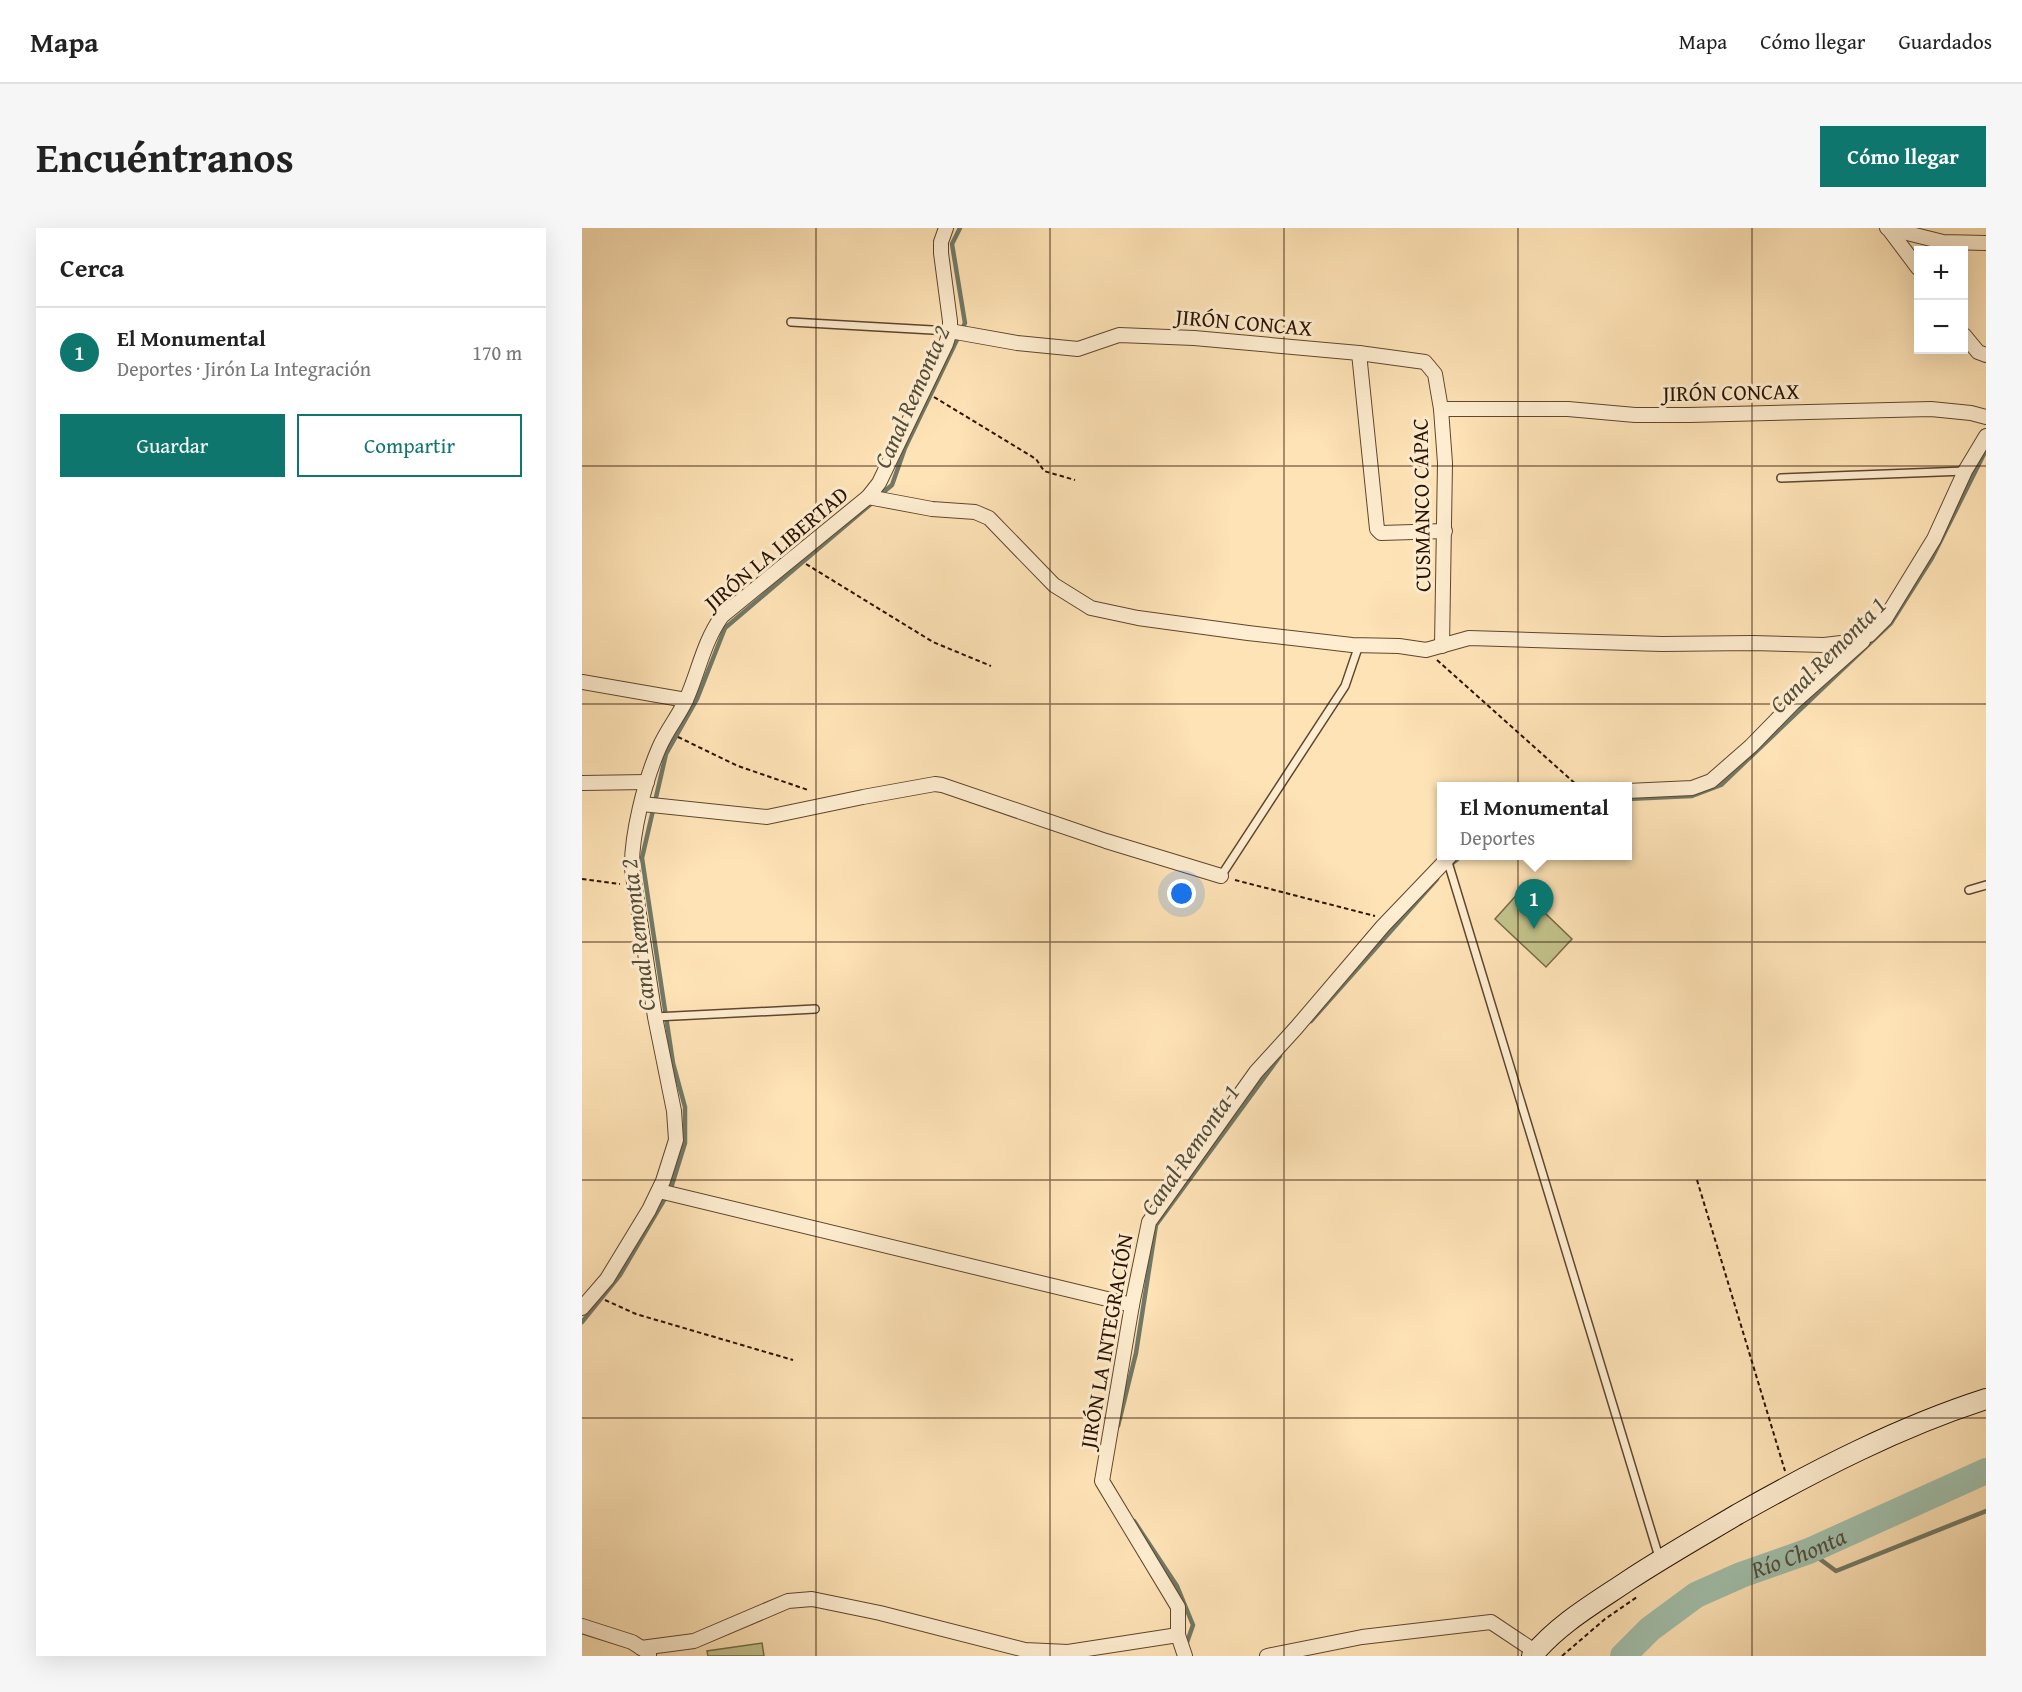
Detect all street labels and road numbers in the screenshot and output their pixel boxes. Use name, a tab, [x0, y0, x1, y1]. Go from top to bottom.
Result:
street label: JIRÓN CONCAX	[1171, 300, 1314, 344]
street label: JIRÓN CONCAX	[1659, 375, 1800, 409]
street label: CUSMANCO CÁPAC	[1403, 418, 1439, 592]
street label: JIRÓN LA LIBERTAD	[695, 478, 855, 620]
street label: JIRÓN LA INTEGRACIÓN	[1071, 1231, 1141, 1454]

